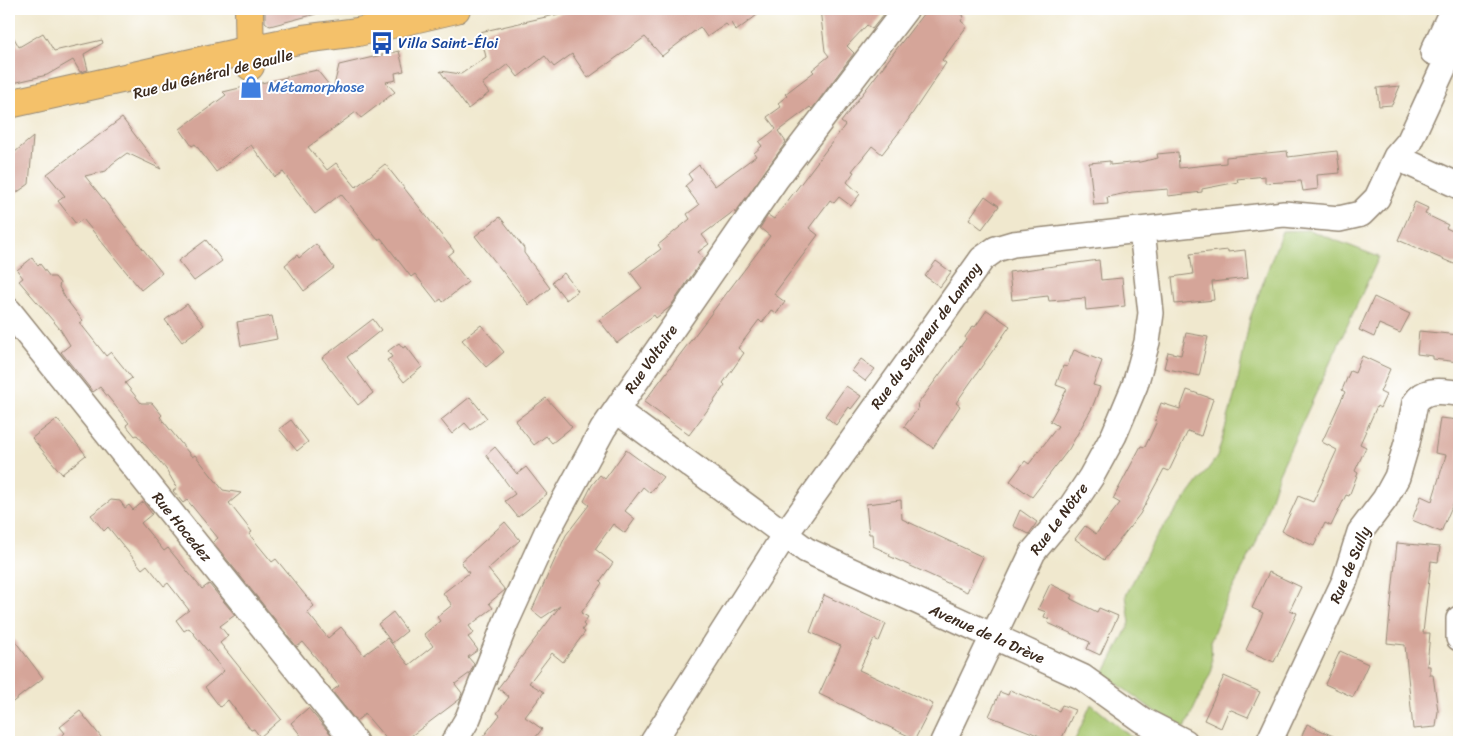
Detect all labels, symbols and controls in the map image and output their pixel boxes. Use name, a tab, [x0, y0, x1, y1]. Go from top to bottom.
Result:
bus stop icon: Villa Saint-Éloi	[369, 30, 395, 56]
place label: Villa Saint-Éloi	[398, 30, 499, 56]
street label: Rue du Général de Gaulle	[130, 41, 296, 106]
shop icon: Métamorphose	[238, 74, 264, 100]
place label: Métamorphose	[268, 74, 365, 100]
street label: Rue du Seigneur de Lannoy	[864, 257, 989, 415]
street label: Rue Voltaire	[617, 319, 685, 399]
street label: Rue Le Nôtre	[1023, 477, 1095, 561]
street label: Rue Hocedez	[145, 486, 219, 569]
street label: Rue de Sully	[1322, 522, 1378, 608]
street label: Avenue de la Drève	[924, 596, 1049, 671]

